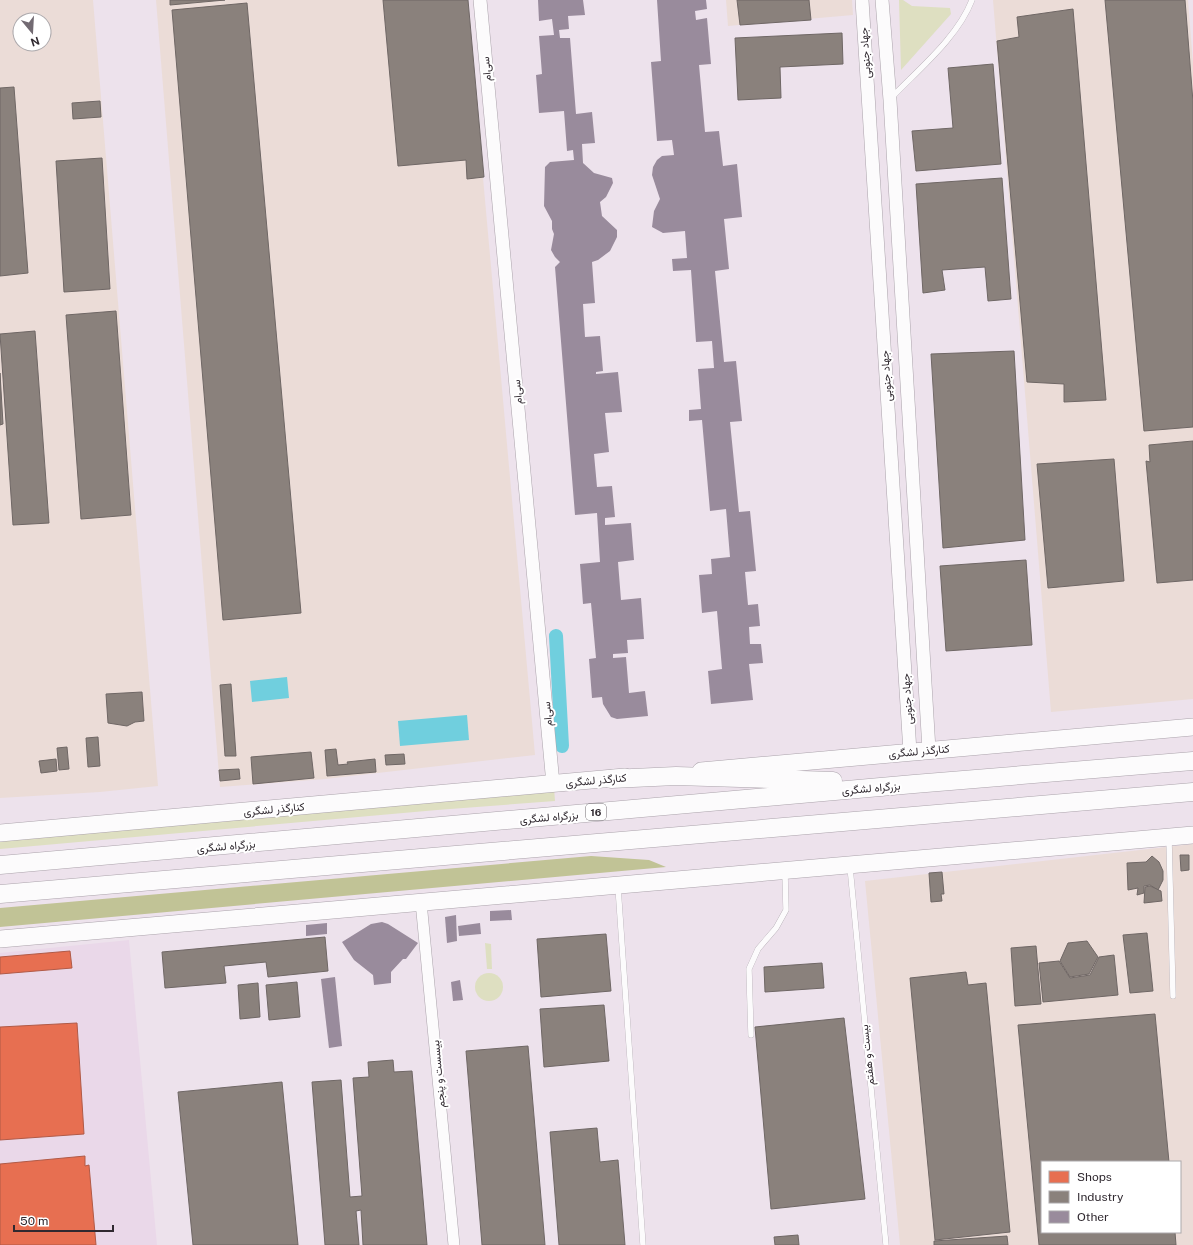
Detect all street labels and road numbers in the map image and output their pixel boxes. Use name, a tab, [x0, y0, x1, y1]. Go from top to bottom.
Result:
street label: جهاد جنوبی	[857, 27, 874, 79]
street label: سی‌ام	[479, 56, 495, 82]
street label: جهاد جنوبی	[878, 350, 895, 402]
street label: سی‌ام	[510, 379, 526, 405]
street label: جهاد جنوبی	[899, 673, 916, 725]
street label: سی‌ام	[540, 701, 556, 727]
street label: کنارگذر لشگری	[888, 742, 950, 761]
street label: کنارگذر لشگری	[565, 771, 627, 790]
street label: بزرگراه لشگری	[841, 779, 901, 798]
street label: کنارگذر لشگری	[243, 800, 305, 819]
road number: 16	[586, 804, 606, 820]
street label: بزرگراه لشگری	[519, 808, 579, 827]
street label: بزرگراه لشگری	[196, 837, 256, 856]
street label: بیست و هفتم	[858, 1024, 878, 1086]
street label: بیسست و پنجم	[429, 1039, 449, 1108]

